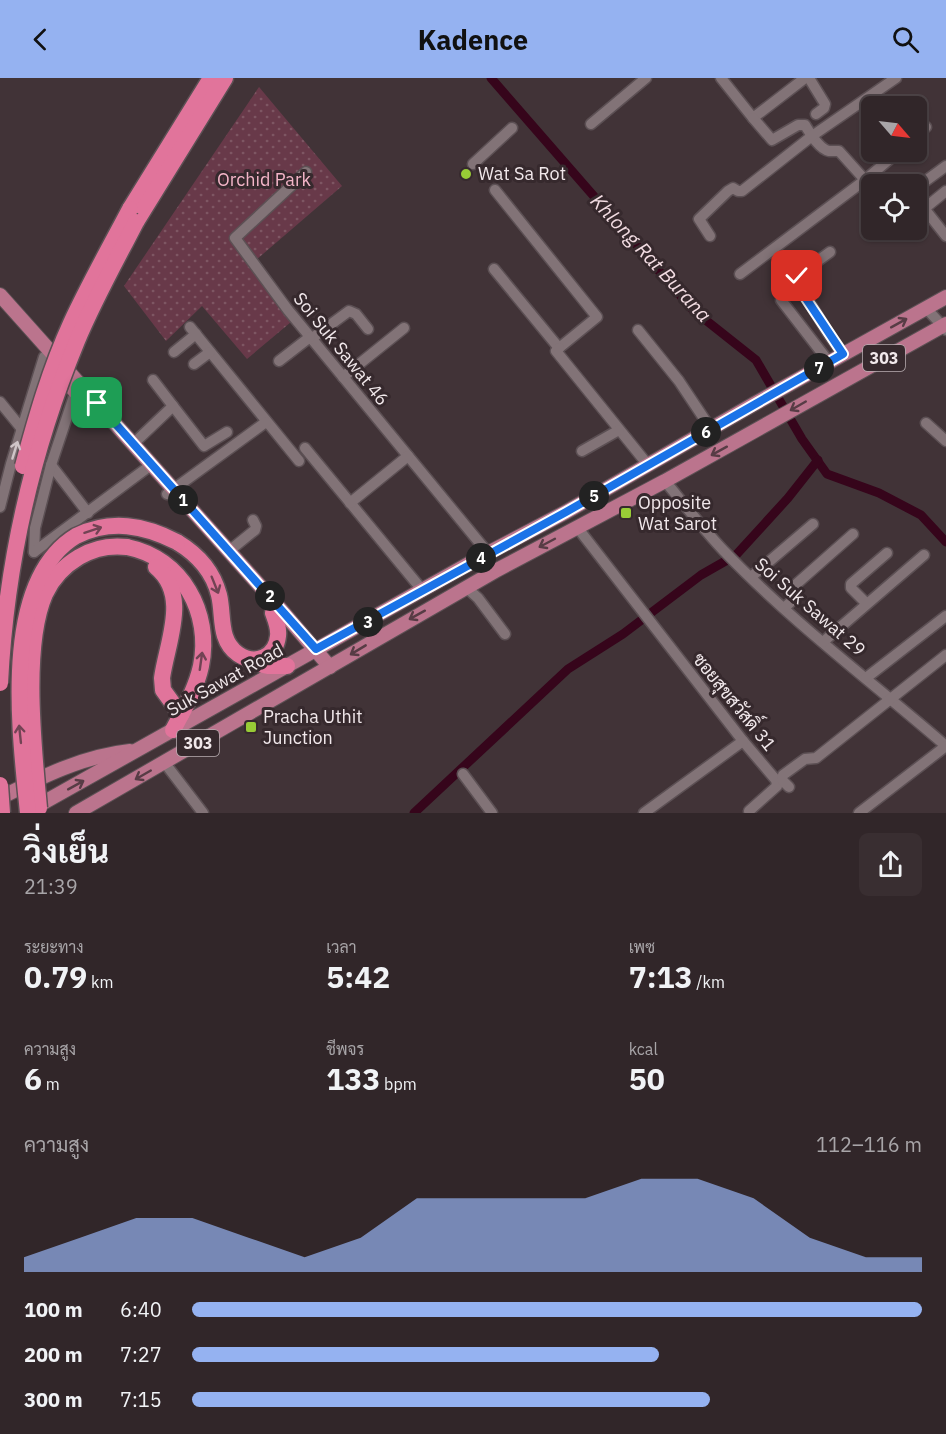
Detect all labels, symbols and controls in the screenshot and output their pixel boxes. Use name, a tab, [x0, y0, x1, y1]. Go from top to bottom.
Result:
text: Kadence	[418, 22, 528, 57]
icon: back	[24, 23, 57, 56]
icon: search	[889, 23, 922, 56]
north arrow	[861, 96, 927, 162]
map controls	[861, 96, 927, 240]
place label: Wat Sa Rot	[478, 162, 566, 185]
marker: Wat Sa Rot	[459, 167, 473, 181]
park label: Orchid Park	[217, 168, 312, 191]
button: locate	[861, 174, 927, 240]
water label: Khlong Rat Burana	[585, 188, 718, 328]
pin	[771, 250, 822, 301]
icon: check	[780, 259, 813, 292]
street label: Soi Suk Sawat 46	[289, 287, 394, 410]
one-way arrow	[890, 317, 907, 329]
road number: 303	[863, 345, 905, 371]
pin: 7	[804, 353, 834, 383]
text: 7	[814, 358, 824, 378]
pin	[71, 377, 122, 428]
icon: arrive	[80, 386, 113, 419]
one-way arrow	[790, 401, 807, 413]
pin: 6	[691, 417, 721, 447]
text: 6	[701, 422, 711, 442]
one-way arrow	[10, 441, 21, 460]
one-way arrow	[711, 446, 729, 457]
pin: 5	[579, 481, 609, 511]
pin: 1	[168, 485, 198, 515]
text: 5	[589, 486, 599, 506]
text: 1	[178, 490, 188, 510]
place label: Opposite Wat Sarot	[638, 491, 717, 535]
marker: Opposite Wat Sarot	[619, 506, 633, 520]
one-way arrow	[83, 524, 102, 535]
one-way arrow	[539, 538, 557, 549]
pin: 4	[466, 543, 496, 573]
text: 4	[476, 548, 486, 568]
street label: Soi Suk Sawat 29	[750, 552, 870, 661]
one-way arrow	[210, 575, 221, 593]
pin: 2	[255, 581, 285, 611]
text: 2	[265, 586, 275, 606]
pin: 3	[353, 607, 383, 637]
one-way arrow	[409, 610, 427, 621]
text: 3	[363, 612, 373, 632]
street label: Suk Sawat Road	[162, 638, 287, 721]
one-way arrow	[350, 644, 367, 656]
street label: ซอยสุขสวัสดิ์ 31	[687, 645, 784, 756]
one-way arrow	[196, 651, 207, 671]
place label: Pracha Uthit Junction	[263, 705, 363, 749]
marker: Pracha Uthit Junction	[244, 720, 258, 734]
one-way arrow	[14, 724, 25, 744]
road number: 303	[177, 730, 219, 756]
one-way arrow	[135, 769, 152, 781]
one-way arrow	[67, 779, 84, 791]
text: วิ่งเย็น	[24, 829, 109, 872]
button: share	[859, 833, 922, 896]
text: 21:39	[24, 873, 78, 900]
text: ระยะทาง	[24, 937, 84, 957]
text: เวลา	[326, 937, 357, 957]
text: เพซ	[629, 937, 655, 957]
text: 0.79	[24, 957, 87, 996]
text: 5:42	[326, 957, 390, 996]
text: 7:13	[629, 957, 693, 996]
text: km	[87, 972, 114, 992]
text: /km	[693, 972, 725, 992]
text: ความสูง	[24, 1039, 76, 1059]
text: ชีพจร	[326, 1039, 364, 1059]
text: kcal	[629, 1039, 658, 1059]
text: 6	[24, 1059, 42, 1098]
text: 133	[326, 1059, 380, 1098]
text: 50	[629, 1059, 665, 1098]
text: m	[42, 1074, 60, 1094]
text: bpm	[380, 1074, 417, 1094]
text: ความสูง	[24, 1131, 89, 1158]
text: 112–116 m	[816, 1131, 922, 1158]
text: 100 m	[24, 1296, 83, 1323]
text: 6:40	[120, 1296, 162, 1323]
text: 200 m	[24, 1341, 83, 1368]
text: 7:27	[120, 1341, 162, 1368]
text: 300 m	[24, 1386, 83, 1413]
text: 7:15	[120, 1386, 162, 1413]

